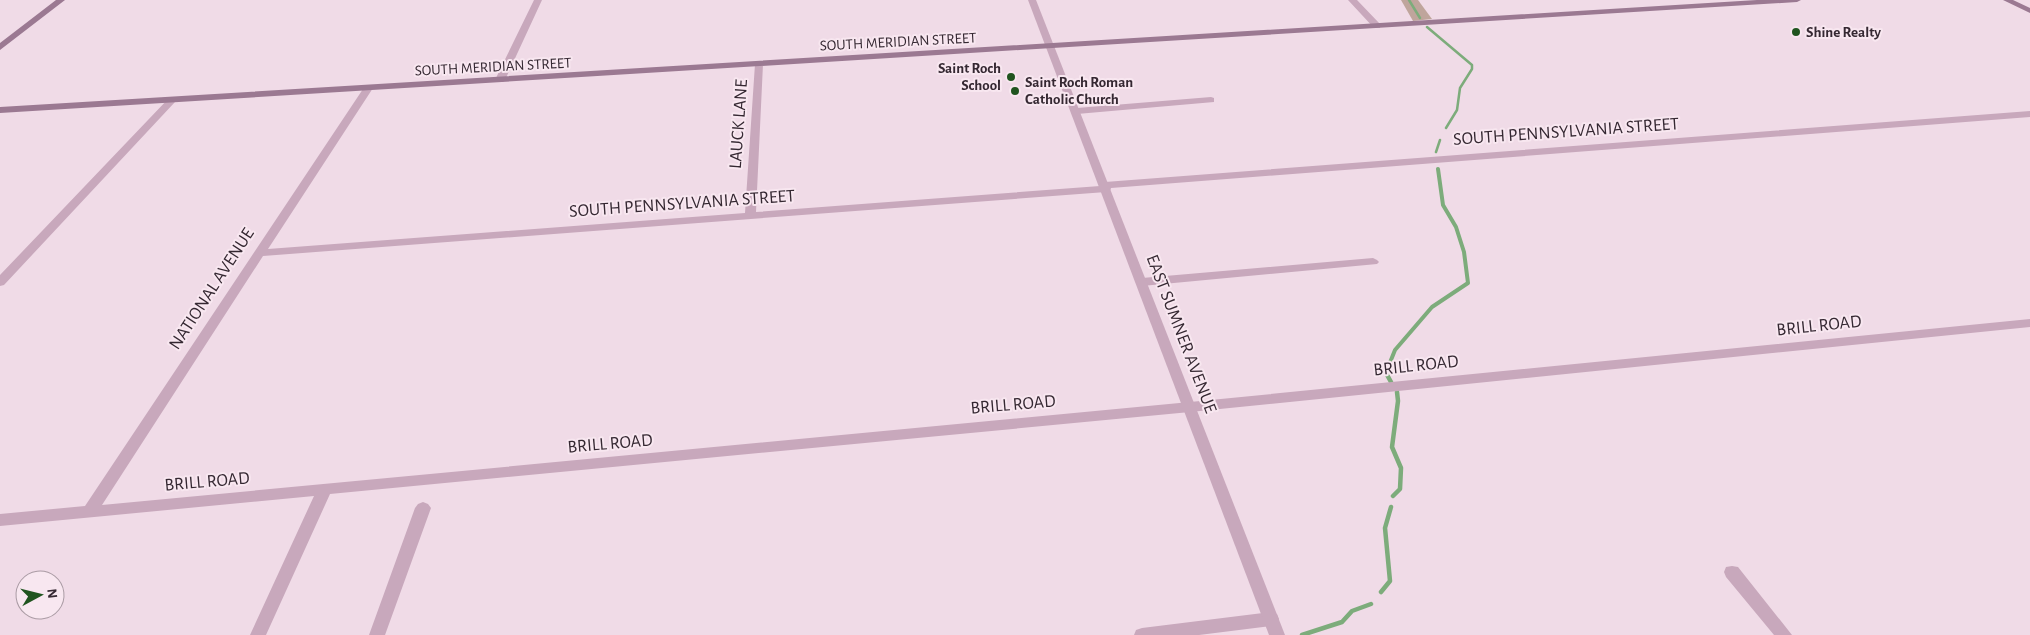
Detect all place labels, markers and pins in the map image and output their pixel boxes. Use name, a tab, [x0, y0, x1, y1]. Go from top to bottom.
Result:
place label: Shine Realty	[1806, 25, 1881, 40]
marker: Shine Realty	[1790, 26, 1802, 38]
place label: Saint Roch School	[938, 61, 1001, 93]
marker: Saint Roch School	[1005, 71, 1017, 83]
place label: Saint Roch Roman Catholic Church	[1025, 75, 1133, 107]
marker: Saint Roch Roman Catholic Church	[1009, 85, 1021, 97]

